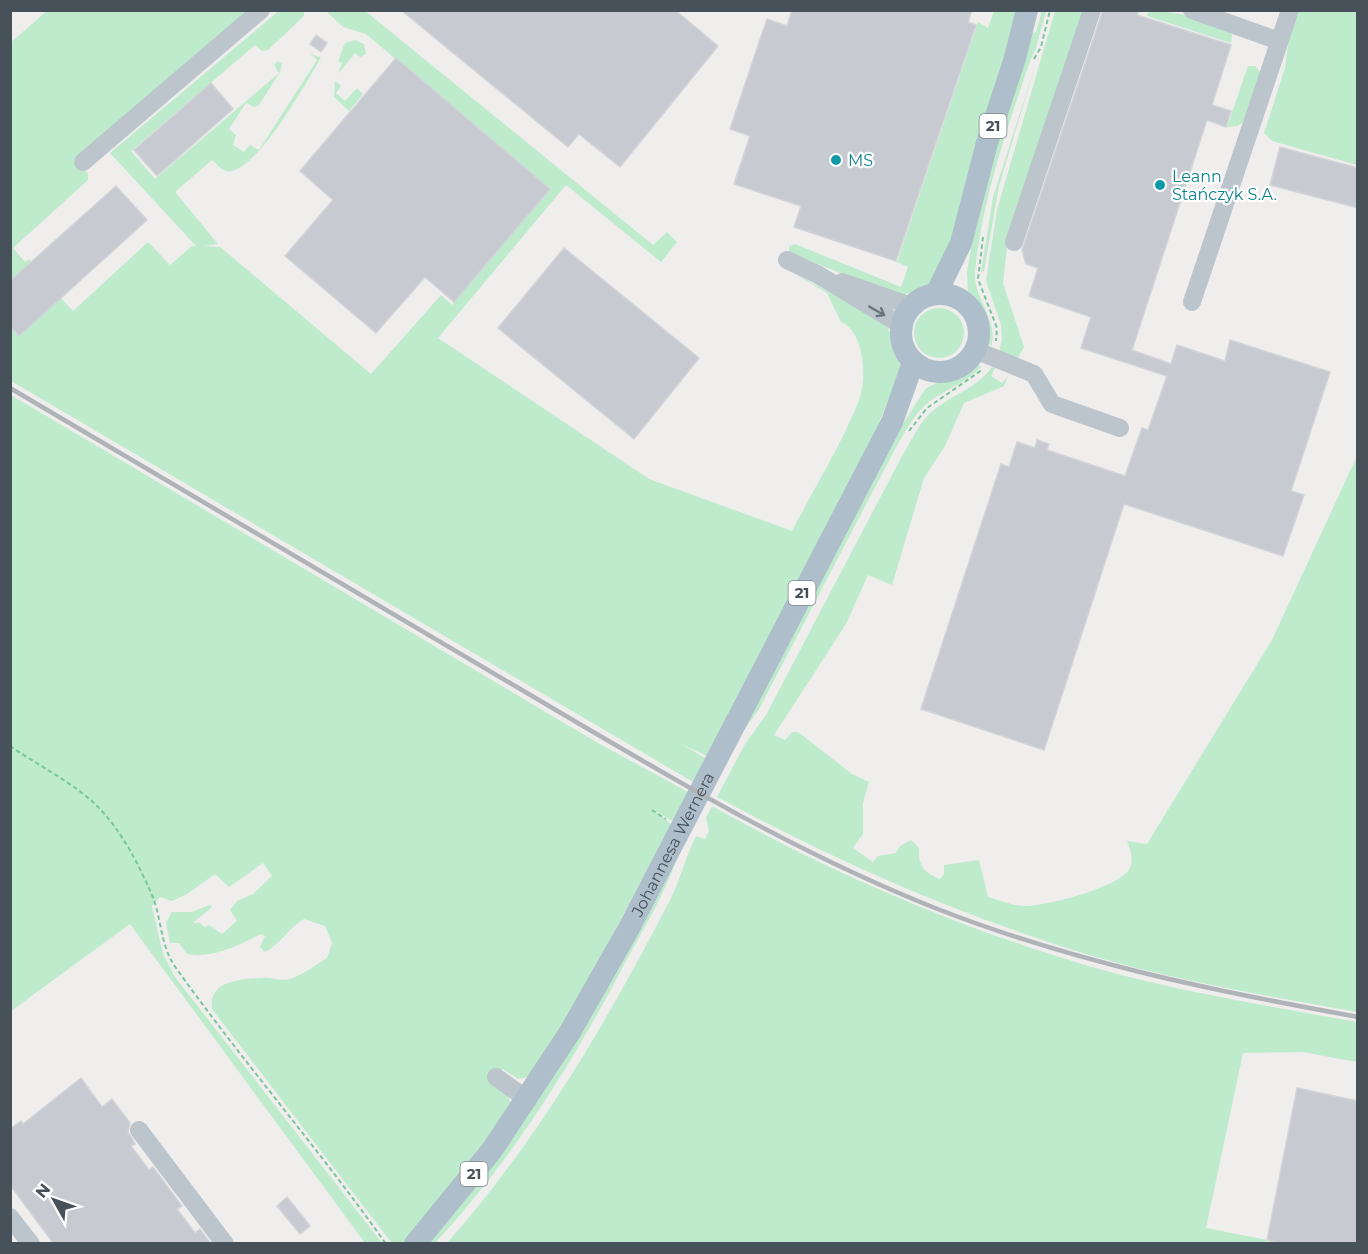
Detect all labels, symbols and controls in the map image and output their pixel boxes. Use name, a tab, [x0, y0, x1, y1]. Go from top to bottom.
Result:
road number: 21	[980, 114, 1006, 138]
place label: MS	[848, 151, 873, 170]
marker: MS	[829, 153, 843, 167]
place label: Leann Stańczyk S.A.	[1172, 167, 1277, 204]
marker: Leann Stańczyk S.A.	[1153, 178, 1167, 192]
one-way arrow	[868, 305, 885, 317]
road number: 21	[788, 581, 816, 605]
street label: Johannesa Wernera	[627, 769, 718, 921]
road number: 21	[460, 1162, 488, 1186]
north arrow	[24, 1170, 84, 1230]
text: N	[31, 1180, 54, 1202]

